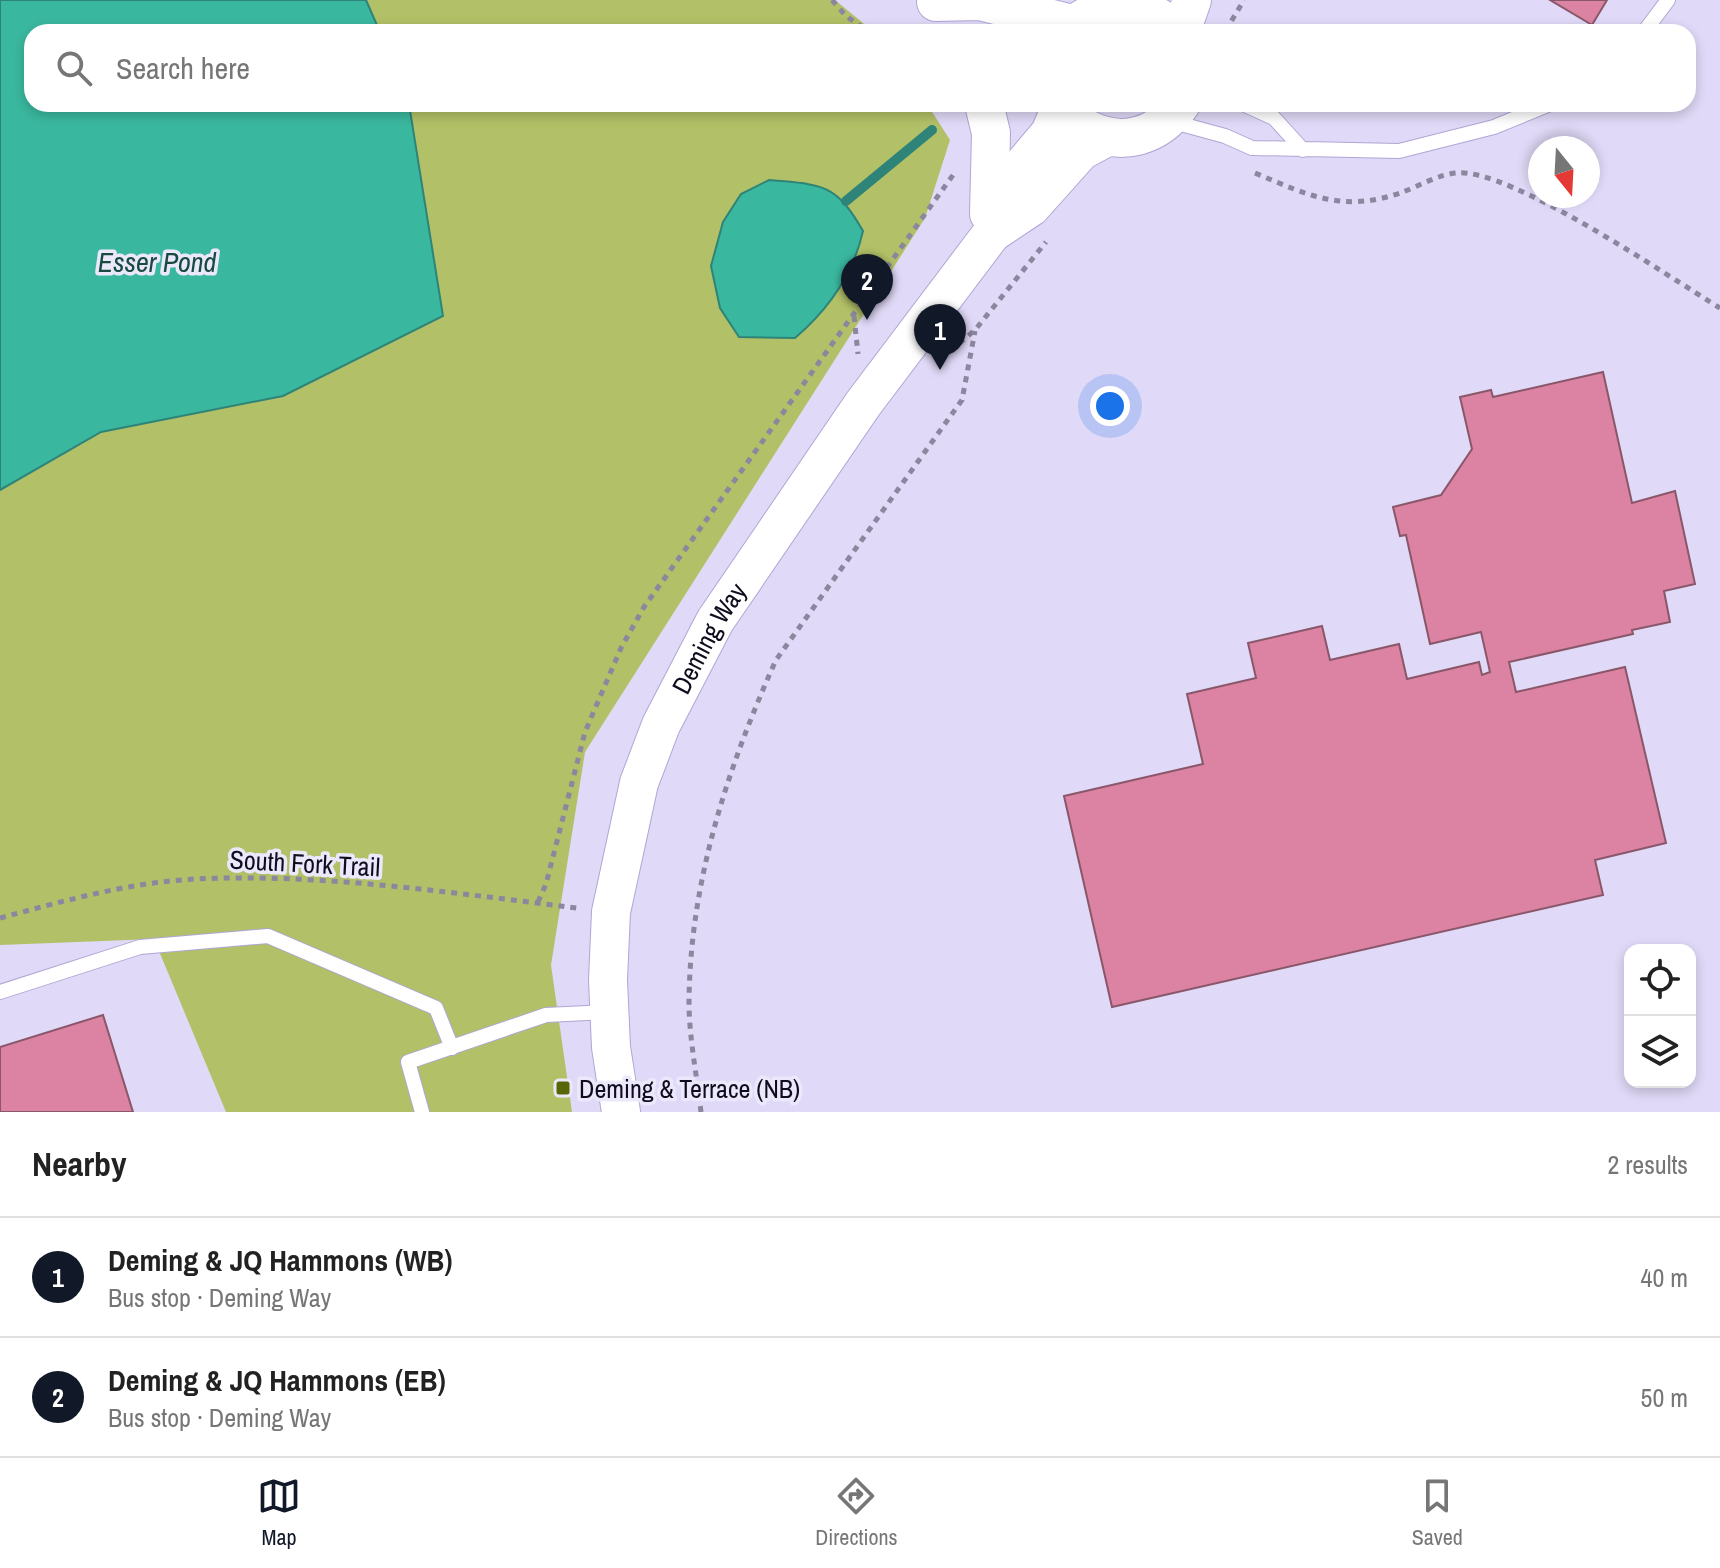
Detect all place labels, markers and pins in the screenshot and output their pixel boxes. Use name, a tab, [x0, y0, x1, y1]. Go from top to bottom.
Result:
pin: 2	[841, 254, 893, 320]
pin: 1	[914, 304, 966, 370]
place label: Deming & Terrace (NB)	[579, 1071, 800, 1106]
marker: Deming & Terrace (NB)	[554, 1079, 572, 1097]

